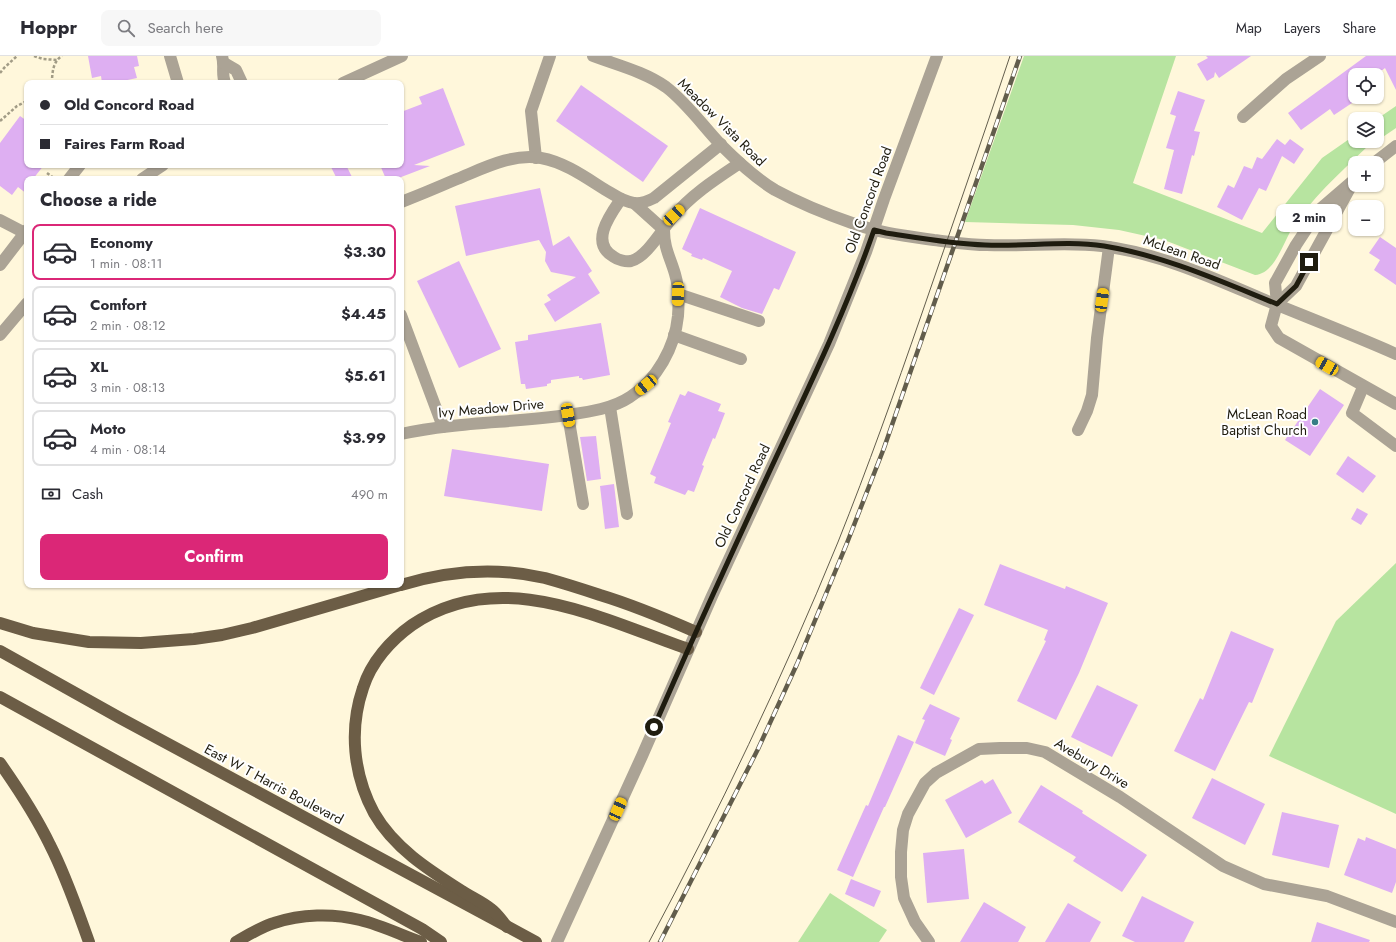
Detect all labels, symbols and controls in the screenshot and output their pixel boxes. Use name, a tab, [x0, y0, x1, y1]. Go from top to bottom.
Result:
search box	[101, 10, 381, 46]
text: Hoppr	[20, 14, 77, 41]
icon: search	[115, 17, 137, 39]
text: Search here	[147, 17, 223, 39]
text: Map	[1236, 18, 1262, 38]
text: Layers	[1284, 18, 1320, 38]
text: Share	[1342, 18, 1376, 38]
map controls	[1348, 68, 1384, 236]
button: locate	[1348, 68, 1384, 104]
street label: Meadow Vista Road	[673, 73, 771, 171]
text: Old Concord Road	[64, 94, 194, 116]
button: layers	[1348, 112, 1384, 148]
text: Faires Farm Road	[64, 133, 185, 155]
street label: Old Concord Road	[839, 144, 897, 256]
button: +	[1348, 156, 1384, 192]
text: Choose a ride	[40, 187, 157, 213]
button: −	[1348, 200, 1384, 236]
car	[661, 202, 687, 228]
callout: 2 min	[1276, 204, 1342, 232]
text: 2 min	[1292, 208, 1326, 227]
street label: McLean Road	[1141, 230, 1223, 274]
text: Economy	[90, 232, 153, 254]
icon: car	[42, 234, 78, 270]
text: $3.30	[344, 241, 386, 263]
route end	[1300, 253, 1318, 271]
text: 1 min · 08:11	[90, 254, 162, 273]
car	[672, 282, 684, 306]
car	[1094, 287, 1110, 313]
text: Comfort	[90, 294, 147, 316]
icon: car	[42, 296, 78, 332]
text: $4.45	[341, 303, 386, 325]
text: 2 min · 08:12	[90, 316, 165, 335]
car	[1314, 355, 1340, 377]
text: XL	[90, 356, 108, 378]
icon: car	[42, 358, 78, 394]
text: $5.61	[344, 365, 386, 387]
car	[633, 373, 659, 397]
text: 3 min · 08:13	[90, 378, 165, 397]
street label: Ivy Meadow Drive	[437, 393, 545, 423]
car	[560, 402, 576, 428]
place label: McLean Road Baptist Church	[1221, 404, 1307, 440]
marker: McLean Road Baptist Church	[1310, 417, 1320, 427]
text: Moto	[90, 418, 126, 440]
icon: car	[42, 420, 78, 456]
text: $3.99	[343, 427, 386, 449]
text: 4 min · 08:14	[90, 440, 166, 459]
street label: Old Concord Road	[709, 441, 775, 551]
icon: cash	[40, 483, 62, 505]
text: Cash	[72, 483, 103, 505]
text: 490 m	[351, 485, 388, 504]
button: Confirm	[40, 534, 388, 580]
route start	[645, 718, 663, 736]
street label: Avebury Drive	[1051, 733, 1133, 793]
street label: East W T Harris Boulevard	[201, 739, 347, 829]
car	[608, 796, 628, 822]

